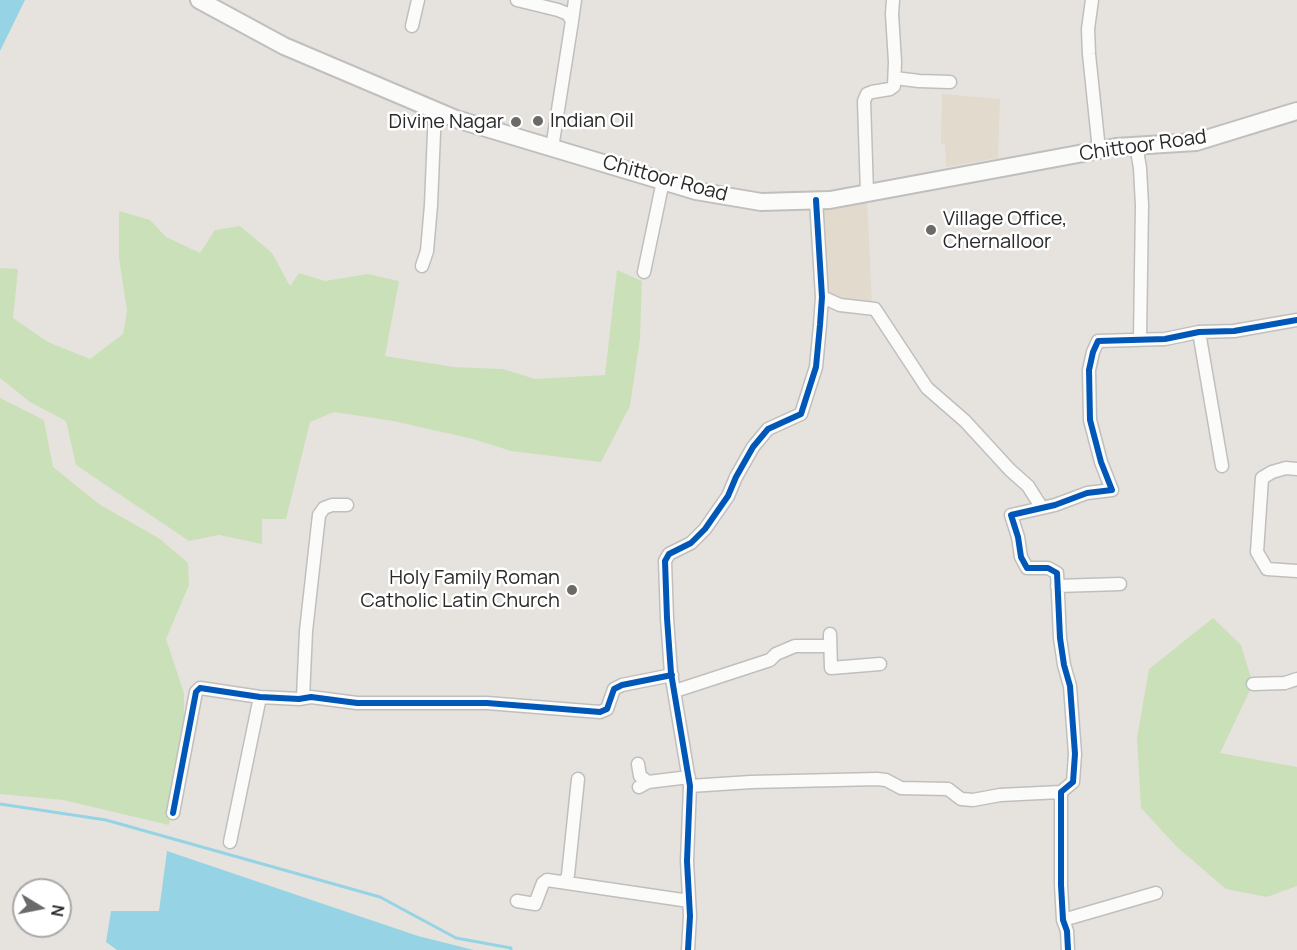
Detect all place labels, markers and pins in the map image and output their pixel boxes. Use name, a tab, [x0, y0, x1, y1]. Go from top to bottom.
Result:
place label: Indian Oil	[550, 109, 634, 133]
place label: Divine Nagar	[389, 110, 504, 134]
marker: Indian Oil	[531, 114, 545, 128]
marker: Divine Nagar	[509, 115, 523, 129]
place label: Village Office, Chernalloor	[943, 207, 1067, 254]
marker: Village Office, Chernalloor	[924, 223, 938, 237]
place label: Holy Family Roman Catholic Latin Church	[361, 566, 560, 613]
marker: Holy Family Roman Catholic Latin Church	[565, 583, 579, 597]

